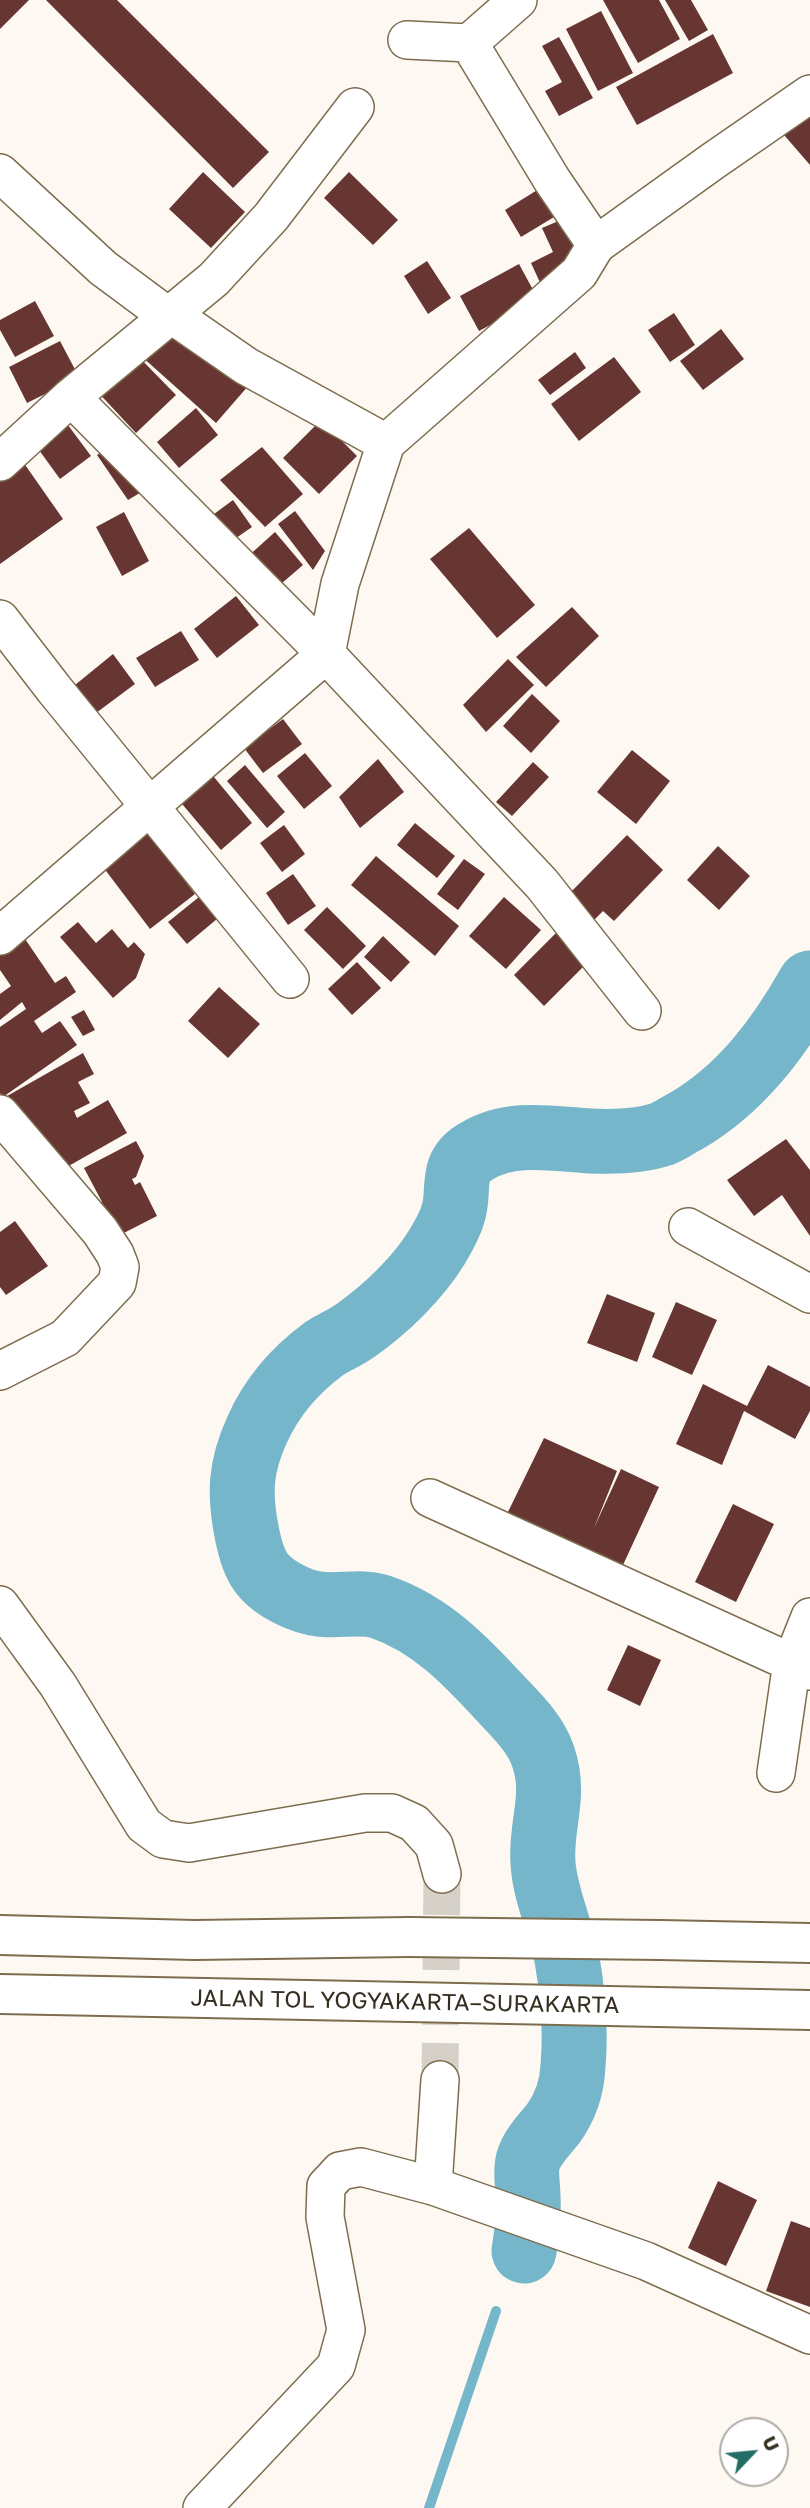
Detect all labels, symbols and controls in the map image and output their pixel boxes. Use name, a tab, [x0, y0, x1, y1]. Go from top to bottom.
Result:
street label: JALAN TOL YOGYAKARTA–SURAKARTA	[190, 1984, 620, 2020]
north arrow	[719, 2417, 789, 2487]
text: U	[758, 2432, 785, 2455]

